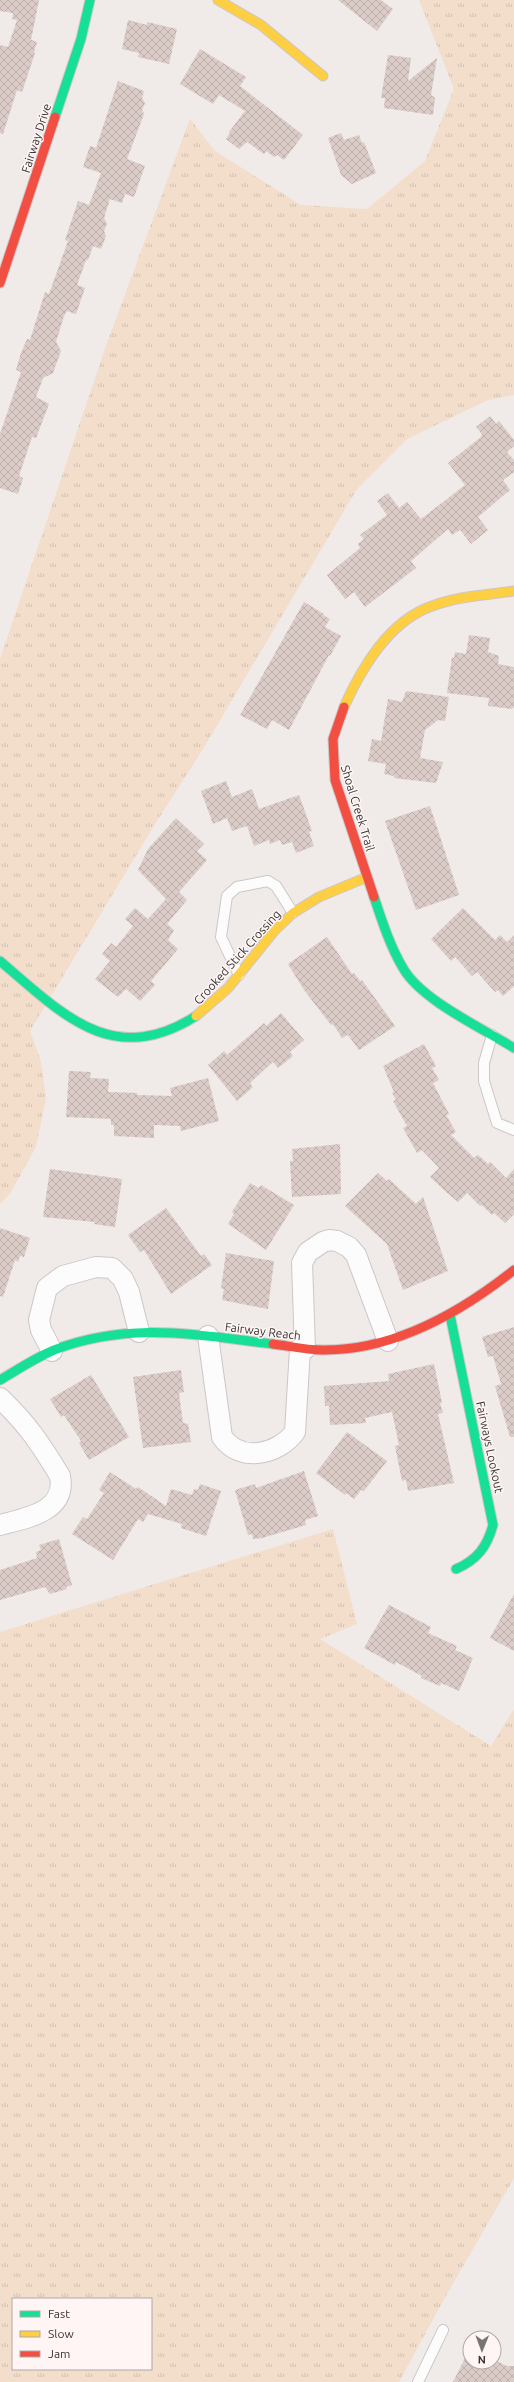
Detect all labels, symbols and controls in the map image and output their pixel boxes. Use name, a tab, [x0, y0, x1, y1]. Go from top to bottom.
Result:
street label: Fairway Drive	[19, 102, 53, 174]
street label: Shoal Creek Trail	[339, 763, 377, 853]
street label: Crooked Stick Crossing	[191, 907, 283, 1007]
street label: Fairway Reach	[224, 1320, 302, 1342]
street label: Fairways Lookout	[474, 1400, 506, 1494]
legend	[12, 2298, 152, 2370]
text: Fast	[48, 2307, 70, 2320]
text: Slow	[48, 2327, 74, 2340]
north arrow	[462, 2330, 502, 2370]
text: Jam	[48, 2347, 70, 2360]
text: N	[478, 2354, 486, 2366]

